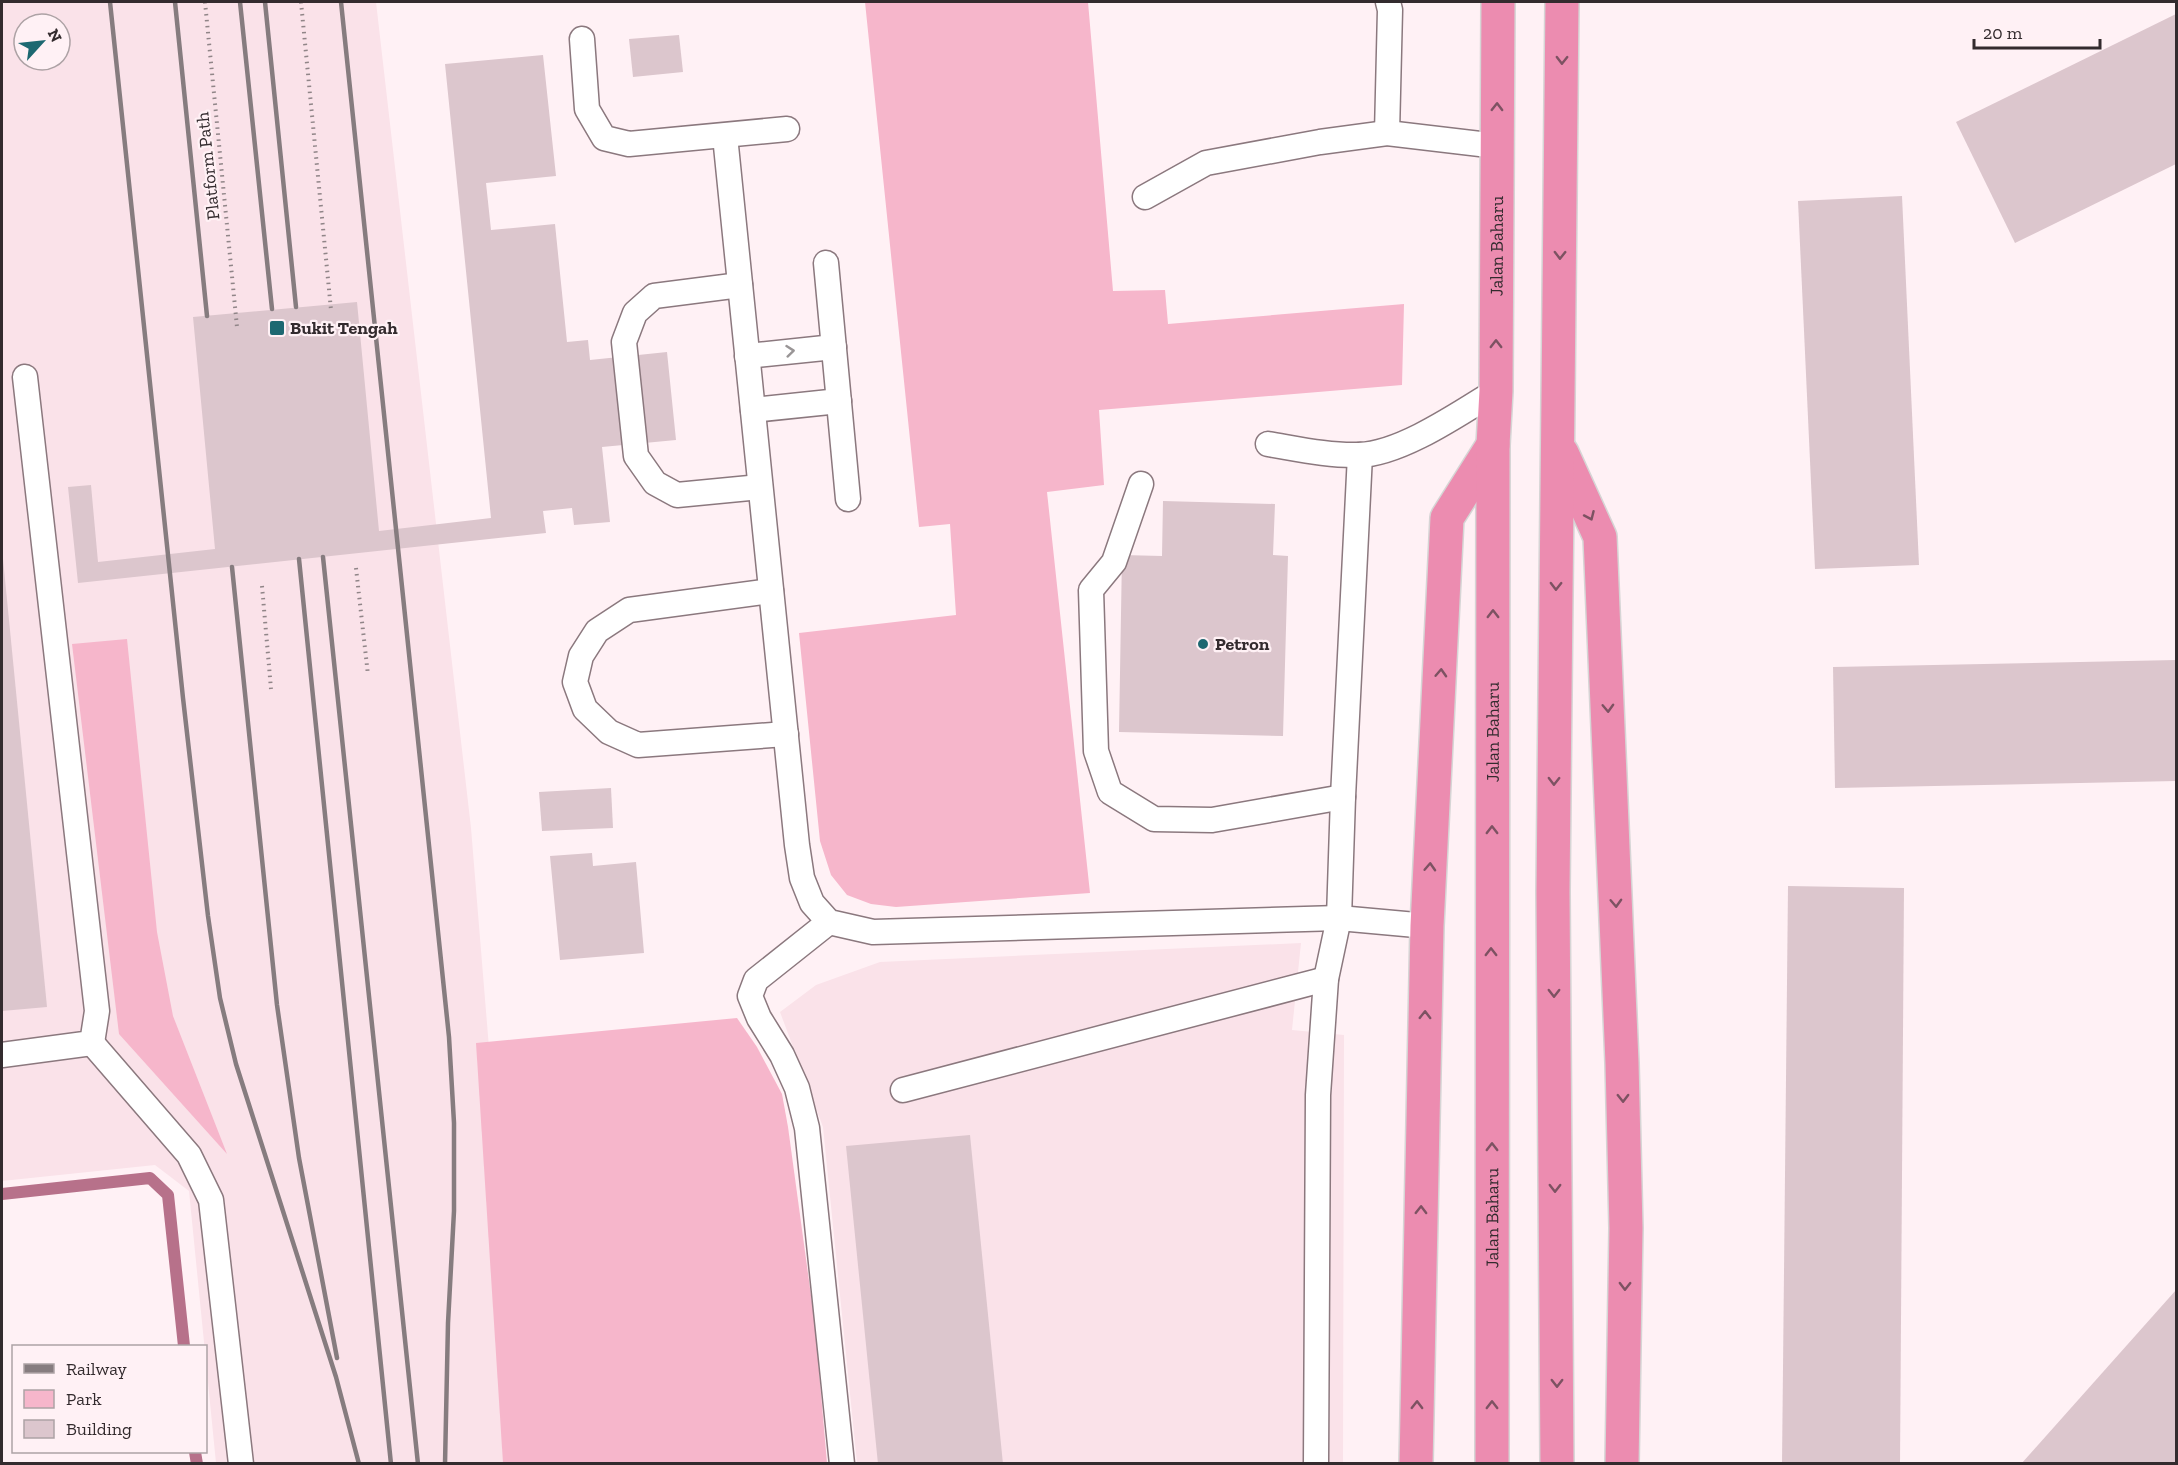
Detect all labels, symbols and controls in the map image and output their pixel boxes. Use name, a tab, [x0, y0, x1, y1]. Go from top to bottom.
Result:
north arrow	[12, 12, 72, 72]
scale bar	[1974, 12, 2100, 50]
text: 20 m	[1983, 22, 2023, 44]
text: N	[44, 26, 66, 45]
one-way arrow	[1555, 55, 1568, 64]
one-way arrow	[1491, 103, 1503, 112]
street label: Platform Path	[191, 111, 225, 221]
street label: Jalan Baharu	[1485, 196, 1508, 296]
one-way arrow	[1553, 250, 1566, 259]
place label: Bukit Tengah	[290, 317, 398, 339]
marker: Bukit Tengah	[268, 319, 286, 337]
one-way arrow	[1490, 340, 1502, 349]
one-way arrow	[786, 345, 795, 358]
one-way arrow	[1583, 509, 1595, 520]
one-way arrow	[1550, 581, 1562, 590]
one-way arrow	[1487, 609, 1499, 618]
place label: Petron	[1215, 633, 1270, 655]
marker: Petron	[1196, 637, 1210, 651]
one-way arrow	[1434, 668, 1447, 677]
street label: Jalan Baharu	[1482, 682, 1504, 782]
one-way arrow	[1602, 704, 1615, 713]
one-way arrow	[1548, 776, 1560, 785]
one-way arrow	[1486, 825, 1498, 834]
one-way arrow	[1424, 863, 1437, 872]
one-way arrow	[1609, 899, 1622, 908]
one-way arrow	[1485, 948, 1497, 957]
one-way arrow	[1548, 988, 1560, 997]
one-way arrow	[1419, 1011, 1432, 1020]
one-way arrow	[1617, 1093, 1629, 1102]
one-way arrow	[1486, 1143, 1498, 1152]
street label: Jalan Baharu	[1481, 1168, 1503, 1268]
one-way arrow	[1549, 1183, 1561, 1192]
one-way arrow	[1415, 1206, 1427, 1215]
one-way arrow	[1619, 1282, 1631, 1291]
legend	[12, 1345, 207, 1453]
text: Railway	[66, 1358, 128, 1380]
one-way arrow	[1551, 1378, 1563, 1387]
text: Park	[66, 1388, 102, 1410]
one-way arrow	[1411, 1401, 1423, 1410]
one-way arrow	[1486, 1401, 1498, 1410]
text: Building	[66, 1418, 132, 1440]

